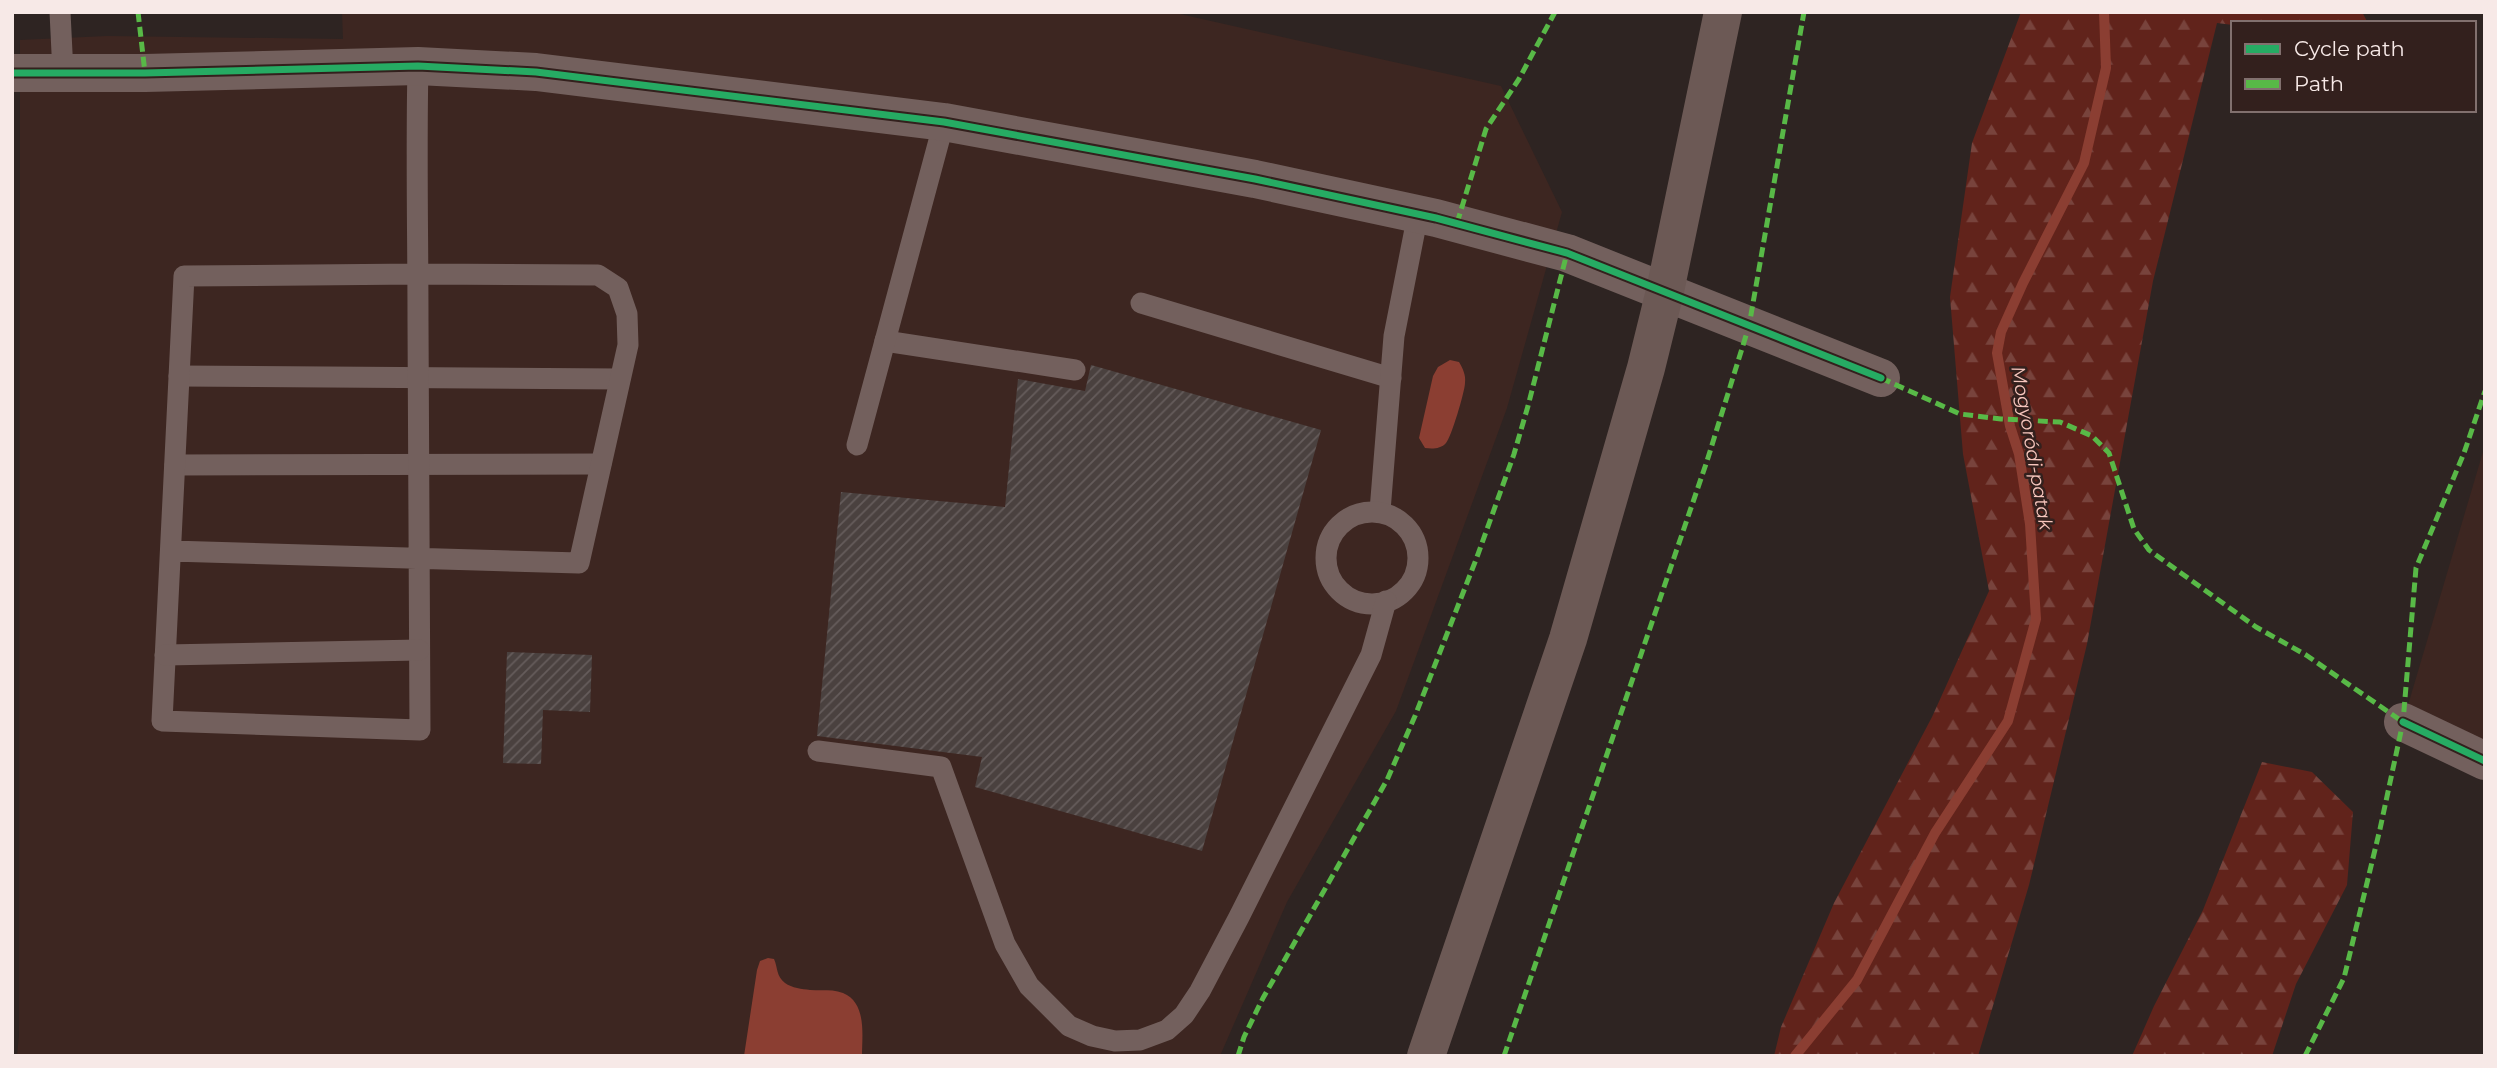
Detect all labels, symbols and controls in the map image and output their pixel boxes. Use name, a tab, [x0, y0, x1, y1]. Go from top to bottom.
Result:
legend	[2231, 21, 2476, 112]
text: Cycle path	[2294, 36, 2405, 61]
text: Path	[2294, 71, 2344, 96]
water label: Mogyoródi-patak	[2006, 364, 2058, 533]

